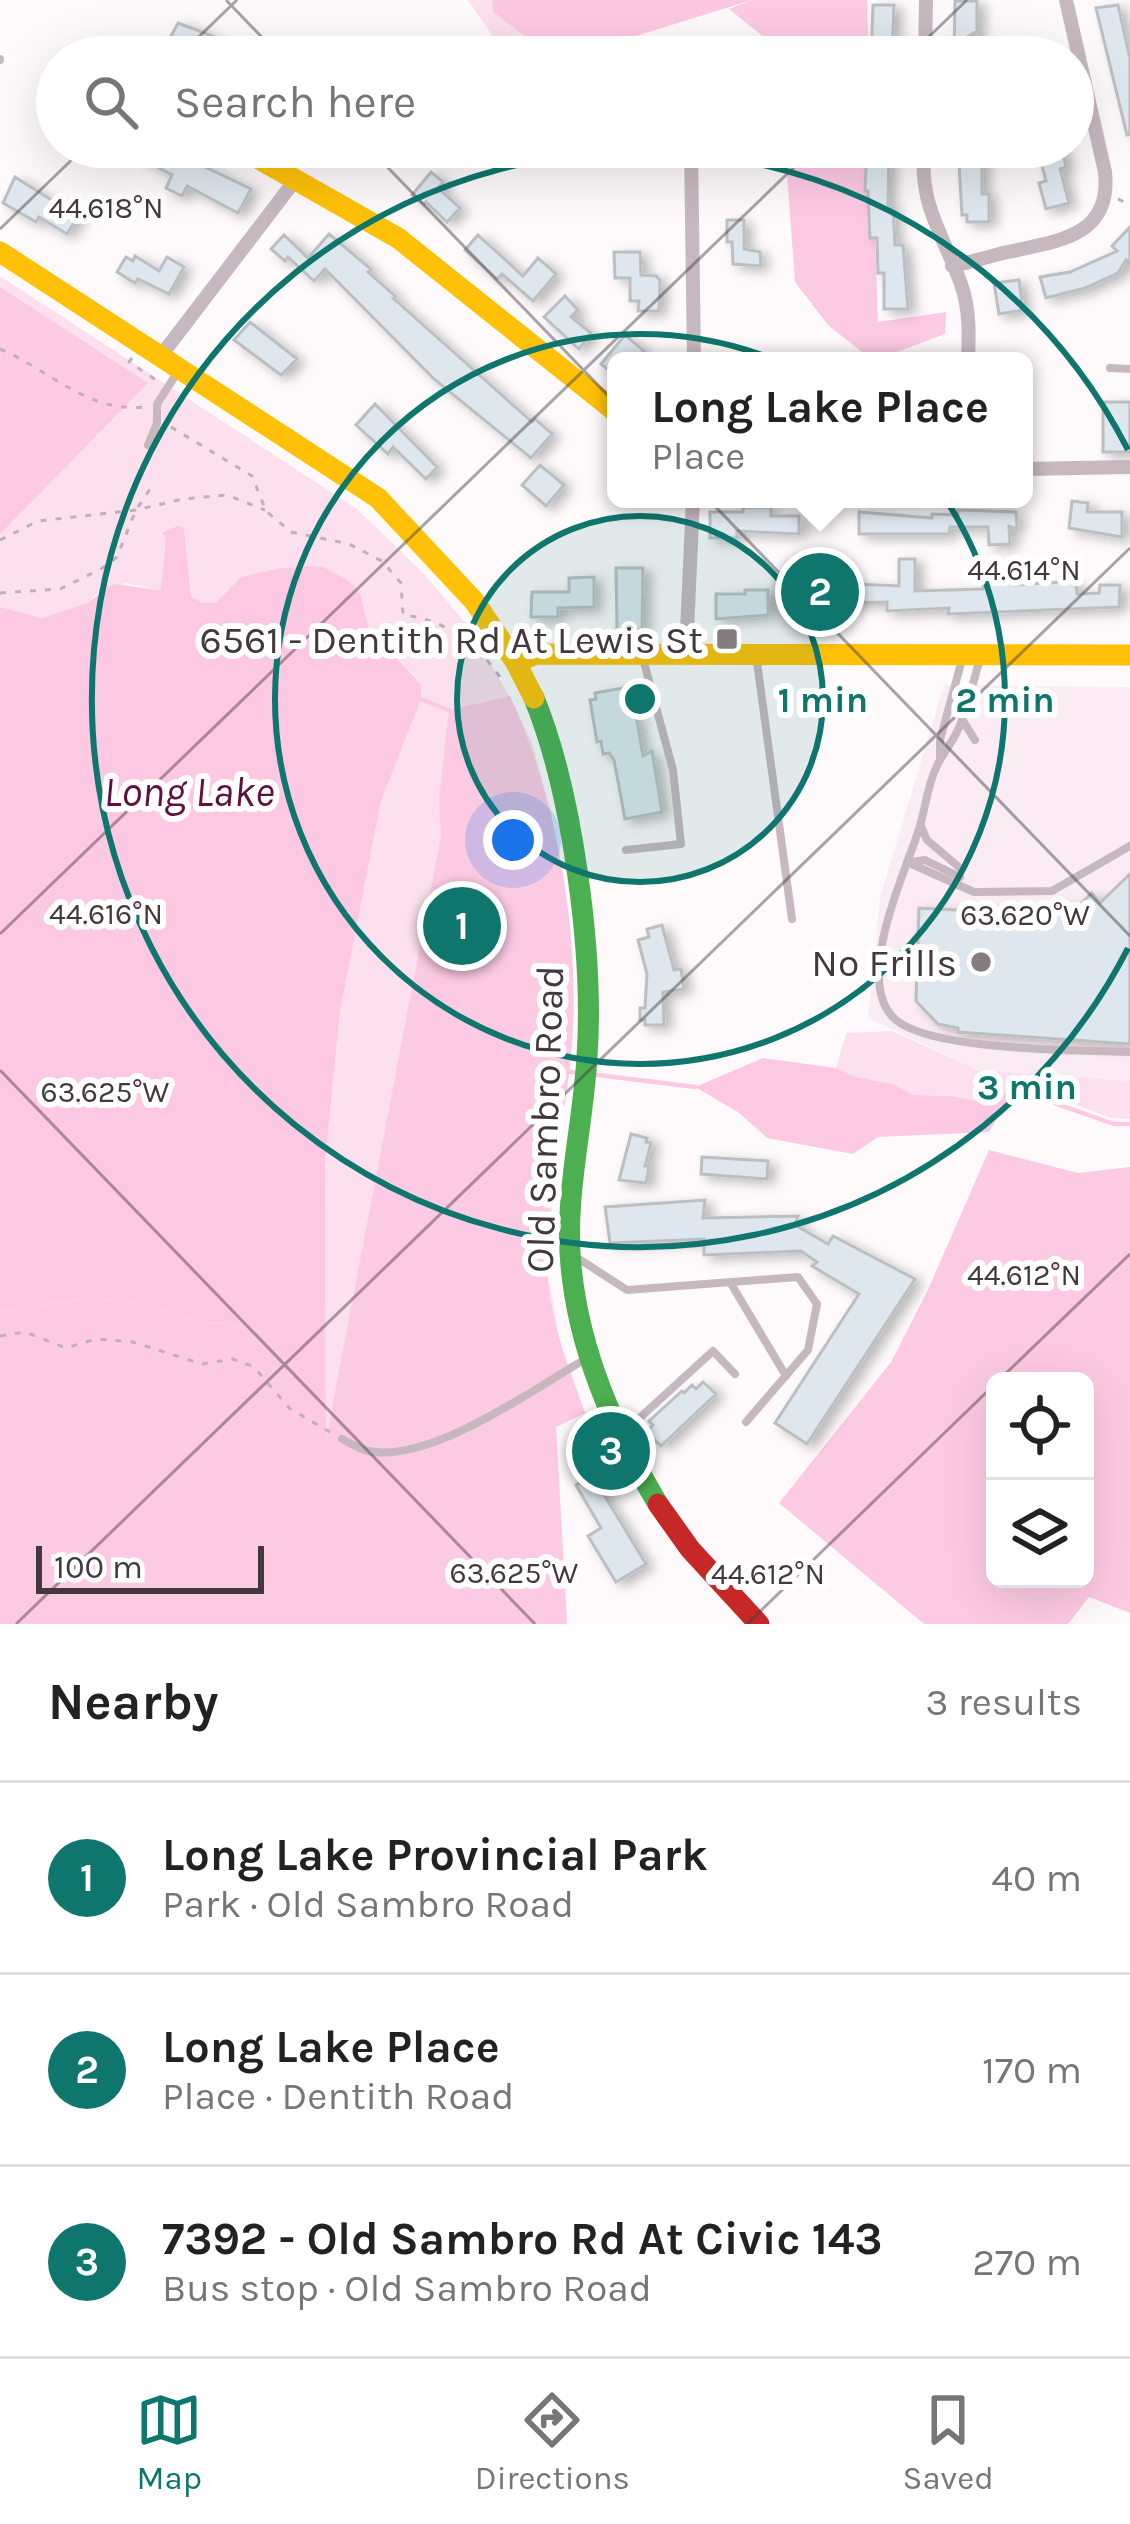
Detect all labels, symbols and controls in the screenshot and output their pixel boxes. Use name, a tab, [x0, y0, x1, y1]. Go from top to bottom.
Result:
search box	[36, 36, 1094, 168]
icon: search	[78, 69, 144, 135]
text: Search here	[174, 76, 416, 128]
text: 44.618°N	[48, 190, 164, 226]
popup	[607, 352, 1033, 508]
text: Long Lake Place	[651, 381, 989, 433]
text: Place	[651, 433, 745, 479]
pin: 2	[781, 547, 859, 637]
text: 44.614°N	[967, 552, 1081, 588]
place label: 6561 - Dentith Rd At Lewis St	[200, 617, 703, 663]
marker: 6561 - Dentith Rd At Lewis St	[714, 626, 740, 652]
centre of rings	[619, 678, 661, 720]
text: 1 min	[778, 679, 868, 721]
text: 2 min	[955, 679, 1055, 721]
water label: Long Lake	[103, 767, 275, 817]
your location	[483, 810, 543, 870]
pin: 1	[423, 881, 501, 971]
text: 44.616°N	[49, 896, 163, 932]
text: 63.620°W	[960, 897, 1090, 933]
place label: No Frills	[811, 940, 957, 986]
marker: No Frills	[968, 949, 994, 975]
street label: Old Sambro Road	[517, 965, 573, 1274]
text: 3 min	[977, 1066, 1077, 1108]
text: 63.625°W	[41, 1074, 170, 1110]
text: 44.612°N	[967, 1257, 1081, 1293]
map controls	[986, 1372, 1094, 1588]
button: locate	[986, 1372, 1094, 1480]
pin: 3	[572, 1406, 650, 1496]
button: layers	[986, 1480, 1094, 1588]
scale bar	[36, 1540, 264, 1593]
text: 100 m	[54, 1548, 143, 1586]
text: 63.625°W	[450, 1555, 579, 1591]
text: 44.612°N	[711, 1556, 825, 1592]
text: Nearby	[48, 1672, 218, 1732]
text: 3 results	[925, 1679, 1082, 1725]
text: Long Lake Provincial Park	[162, 1829, 708, 1881]
text: 1	[80, 1855, 94, 1901]
text: 40 m	[991, 1855, 1082, 1901]
text: Park · Old Sambro Road	[162, 1881, 574, 1927]
text: Long Lake Place	[162, 2021, 500, 2073]
text: 2	[75, 2047, 99, 2093]
text: 170 m	[982, 2047, 1082, 2093]
text: Place · Dentith Road	[162, 2073, 514, 2119]
text: 7392 - Old Sambro Rd At Civic 143	[162, 2213, 883, 2265]
text: 3	[75, 2239, 99, 2285]
text: 270 m	[972, 2239, 1082, 2285]
text: Bus stop · Old Sambro Road	[162, 2265, 652, 2311]
tab: Map	[136, 2387, 202, 2497]
tab: Directions	[475, 2387, 630, 2497]
tab: Saved	[903, 2387, 994, 2497]

